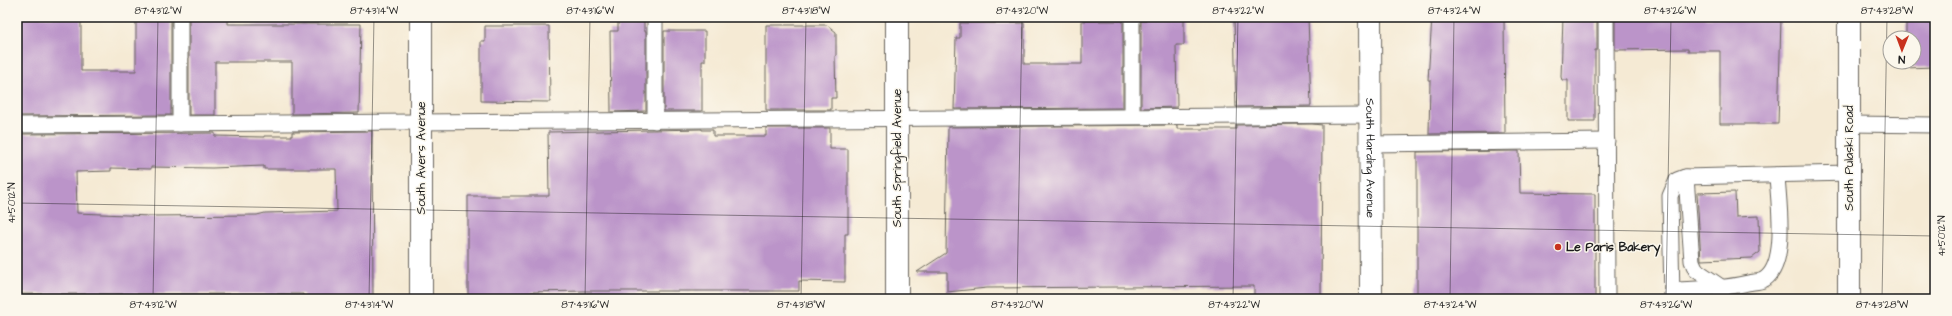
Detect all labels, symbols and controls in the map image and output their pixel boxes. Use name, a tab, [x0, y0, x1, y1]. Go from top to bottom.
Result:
text: 87°43'12"W	[134, 4, 182, 18]
text: 87°43'14"W	[350, 4, 399, 18]
text: 87°43'16"W	[566, 4, 614, 18]
text: 87°43'18"W	[782, 4, 831, 18]
text: 87°43'20"W	[996, 4, 1049, 18]
text: 87°43'22"W	[1212, 4, 1264, 18]
text: 87°43'24"W	[1428, 4, 1481, 18]
text: 87°43'26"W	[1644, 4, 1697, 18]
text: 87°43'28"W	[1861, 4, 1914, 18]
north arrow	[1882, 30, 1922, 70]
text: N	[1898, 52, 1905, 67]
street label: South Springfield Avenue	[889, 88, 907, 227]
street label: South Harding Avenue	[1361, 98, 1379, 219]
street label: South Avers Avenue	[413, 101, 430, 215]
street label: South Pulaski Road	[1841, 105, 1858, 211]
text: 41°50'12"N	[5, 183, 19, 223]
text: 41°50'12"N	[1935, 216, 1949, 256]
place label: Le Paris Bakery	[1566, 239, 1661, 257]
marker: Le Paris Bakery	[1553, 242, 1563, 252]
text: 87°43'12"W	[129, 298, 177, 312]
text: 87°43'14"W	[345, 298, 394, 312]
text: 87°43'16"W	[561, 298, 609, 312]
text: 87°43'18"W	[777, 298, 826, 312]
text: 87°43'20"W	[991, 298, 1044, 312]
text: 87°43'22"W	[1208, 298, 1260, 312]
text: 87°43'24"W	[1424, 298, 1477, 312]
text: 87°43'26"W	[1640, 298, 1693, 312]
text: 87°43'28"W	[1856, 298, 1909, 312]

